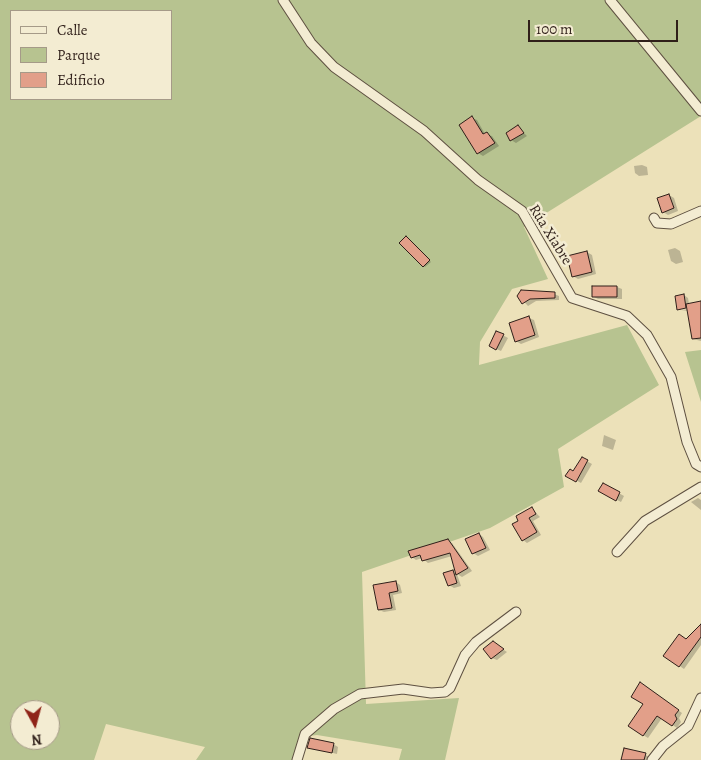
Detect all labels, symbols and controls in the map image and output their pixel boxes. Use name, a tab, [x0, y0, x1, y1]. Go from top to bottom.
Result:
legend	[10, 10, 172, 100]
scale bar	[531, 10, 681, 42]
text: 100 m	[536, 19, 573, 39]
text: Calle	[57, 20, 87, 40]
text: Parque	[57, 45, 100, 65]
text: Edificio	[57, 70, 105, 90]
street label: Rúa Xiabre	[524, 201, 576, 269]
north arrow	[10, 700, 60, 750]
text: N	[31, 729, 43, 749]

